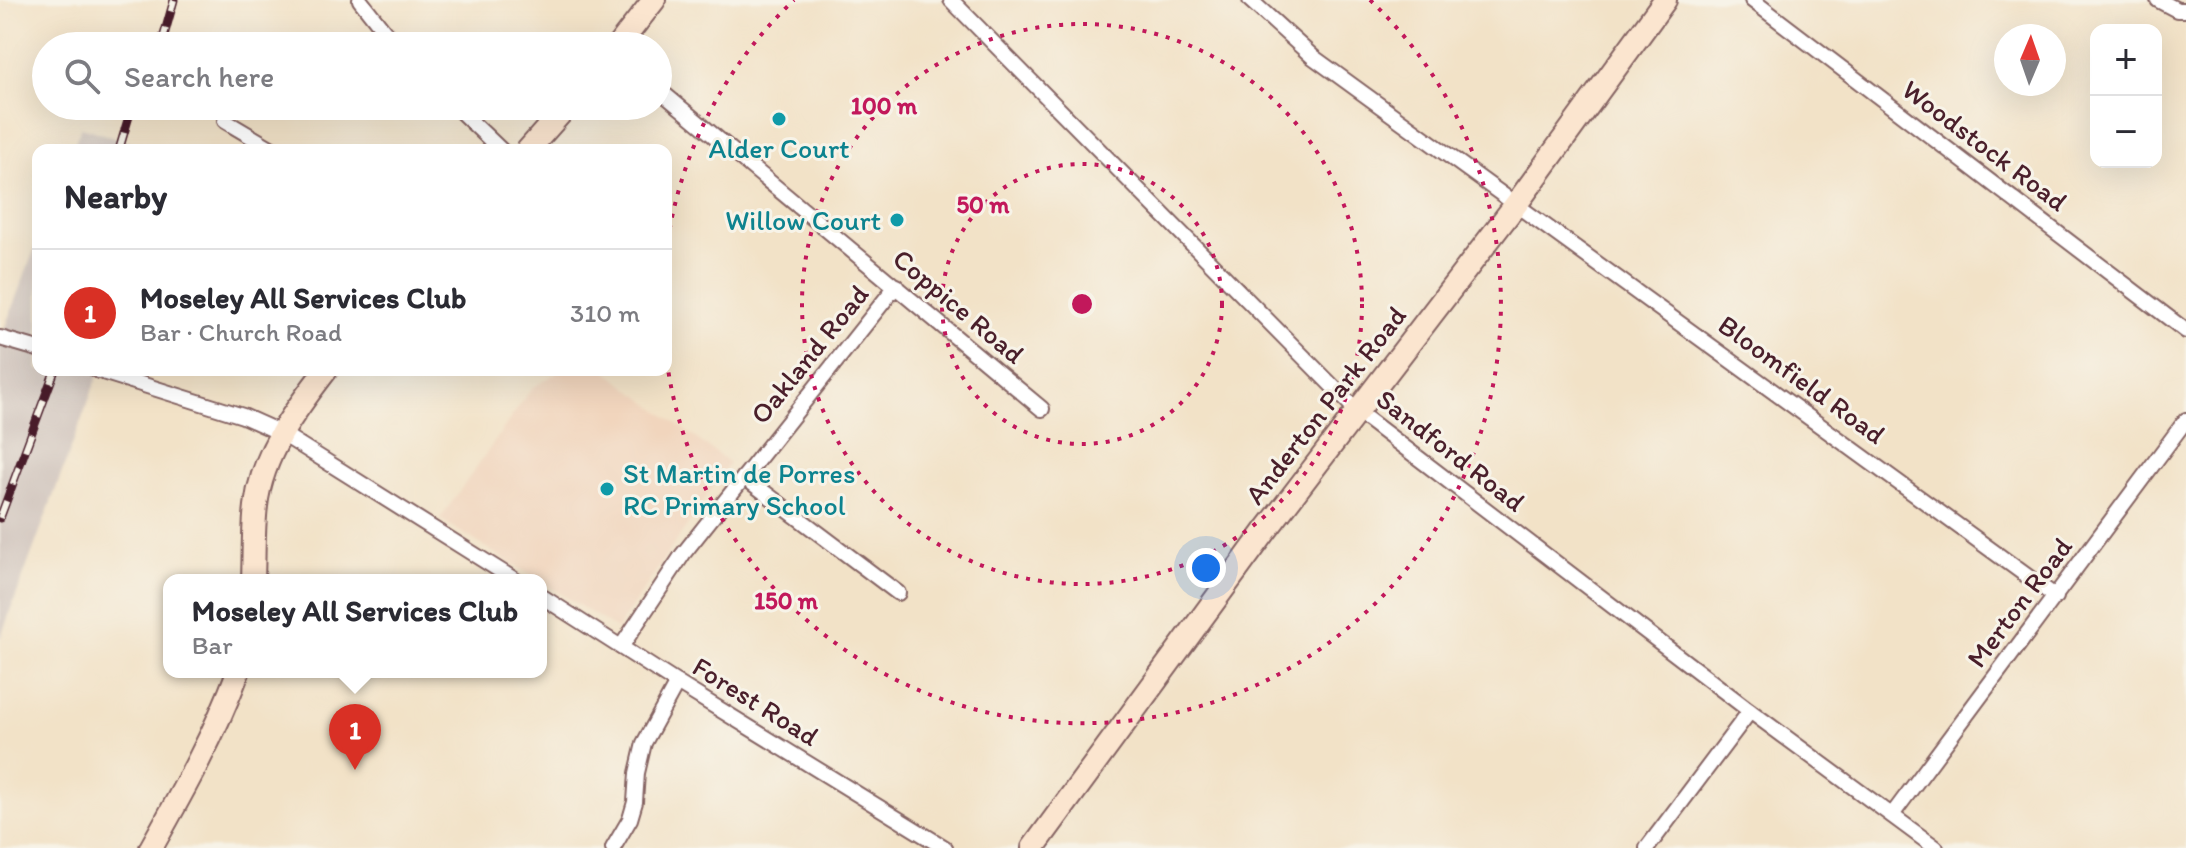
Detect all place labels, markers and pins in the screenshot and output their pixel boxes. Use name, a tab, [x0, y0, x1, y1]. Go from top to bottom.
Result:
marker: Alder Court	[770, 110, 788, 128]
place label: Alder Court	[709, 131, 849, 165]
place label: Willow Court	[725, 203, 881, 237]
marker: Willow Court	[888, 211, 906, 229]
centre of rings	[1068, 290, 1096, 318]
place label: St Martin de Porres RC Primary School	[623, 456, 855, 522]
marker: St Martin de Porres RC Primary School	[598, 480, 616, 498]
pin: 1	[329, 704, 381, 770]

